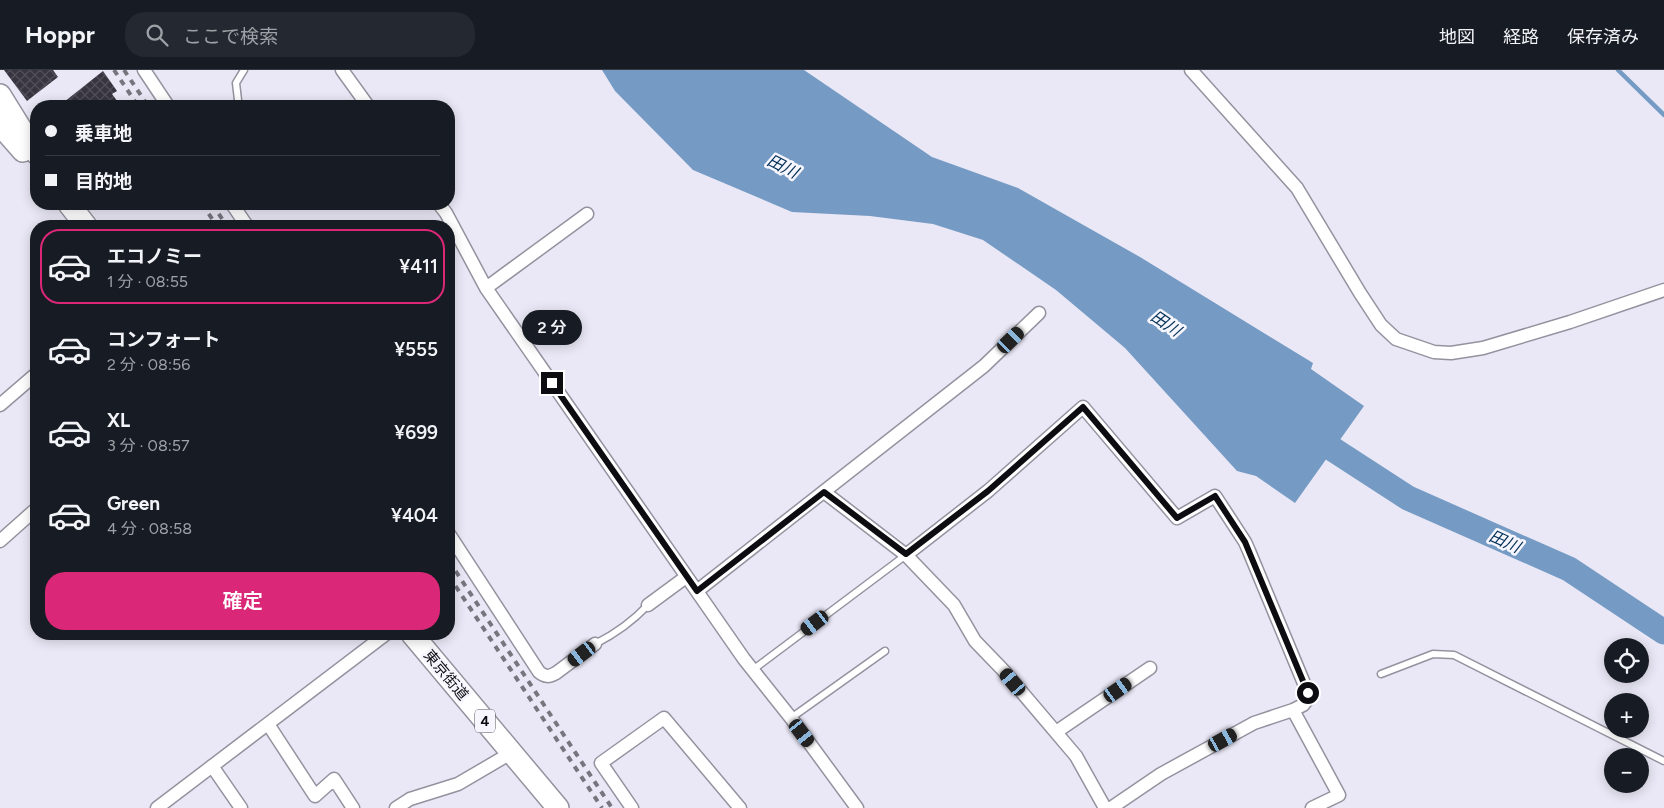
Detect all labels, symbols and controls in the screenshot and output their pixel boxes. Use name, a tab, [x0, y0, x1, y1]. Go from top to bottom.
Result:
search box	[125, 12, 475, 57]
text: Hoppr	[25, 20, 95, 49]
icon: search	[143, 21, 171, 49]
text: ここで検索	[183, 25, 278, 48]
text: 地図	[1439, 26, 1475, 48]
text: 経路	[1503, 26, 1539, 48]
text: 保存済み	[1567, 26, 1639, 48]
text: 乗車地	[75, 122, 132, 145]
water label: 田川	[764, 151, 803, 183]
text: 目的地	[75, 170, 132, 193]
icon: car	[47, 244, 92, 289]
text: エコノミー	[107, 245, 202, 268]
text: ¥411	[399, 255, 438, 278]
text: 1 分 · 08:55	[107, 272, 188, 291]
water label: 田川	[1147, 307, 1186, 341]
callout: 2 分	[522, 310, 582, 346]
text: 2 分	[538, 318, 567, 337]
car	[994, 324, 1027, 356]
icon: car	[47, 327, 92, 372]
text: コンフォート	[107, 328, 220, 351]
text: ¥555	[394, 338, 438, 361]
text: 2 分 · 08:56	[107, 355, 190, 374]
route end	[541, 372, 563, 394]
text: XL	[107, 409, 130, 432]
icon: car	[47, 410, 92, 455]
text: ¥699	[394, 421, 438, 444]
text: 3 分 · 08:57	[107, 436, 190, 455]
text: Green	[107, 492, 160, 515]
icon: car	[47, 493, 92, 538]
text: ¥404	[391, 504, 438, 527]
text: 4 分 · 08:58	[107, 519, 192, 538]
water label: 田川	[1486, 526, 1525, 557]
button: 確定	[45, 572, 440, 630]
car	[798, 608, 831, 638]
map controls	[1604, 638, 1649, 793]
button: locate	[1604, 638, 1649, 683]
car	[565, 639, 598, 669]
street label: 東京街道	[420, 646, 472, 704]
car	[997, 666, 1028, 698]
car	[1101, 675, 1134, 705]
route start	[1297, 682, 1319, 704]
button: +	[1604, 693, 1649, 738]
road number: 4	[475, 710, 495, 732]
car	[786, 717, 817, 749]
car	[1206, 726, 1239, 754]
button: −	[1604, 748, 1649, 793]

